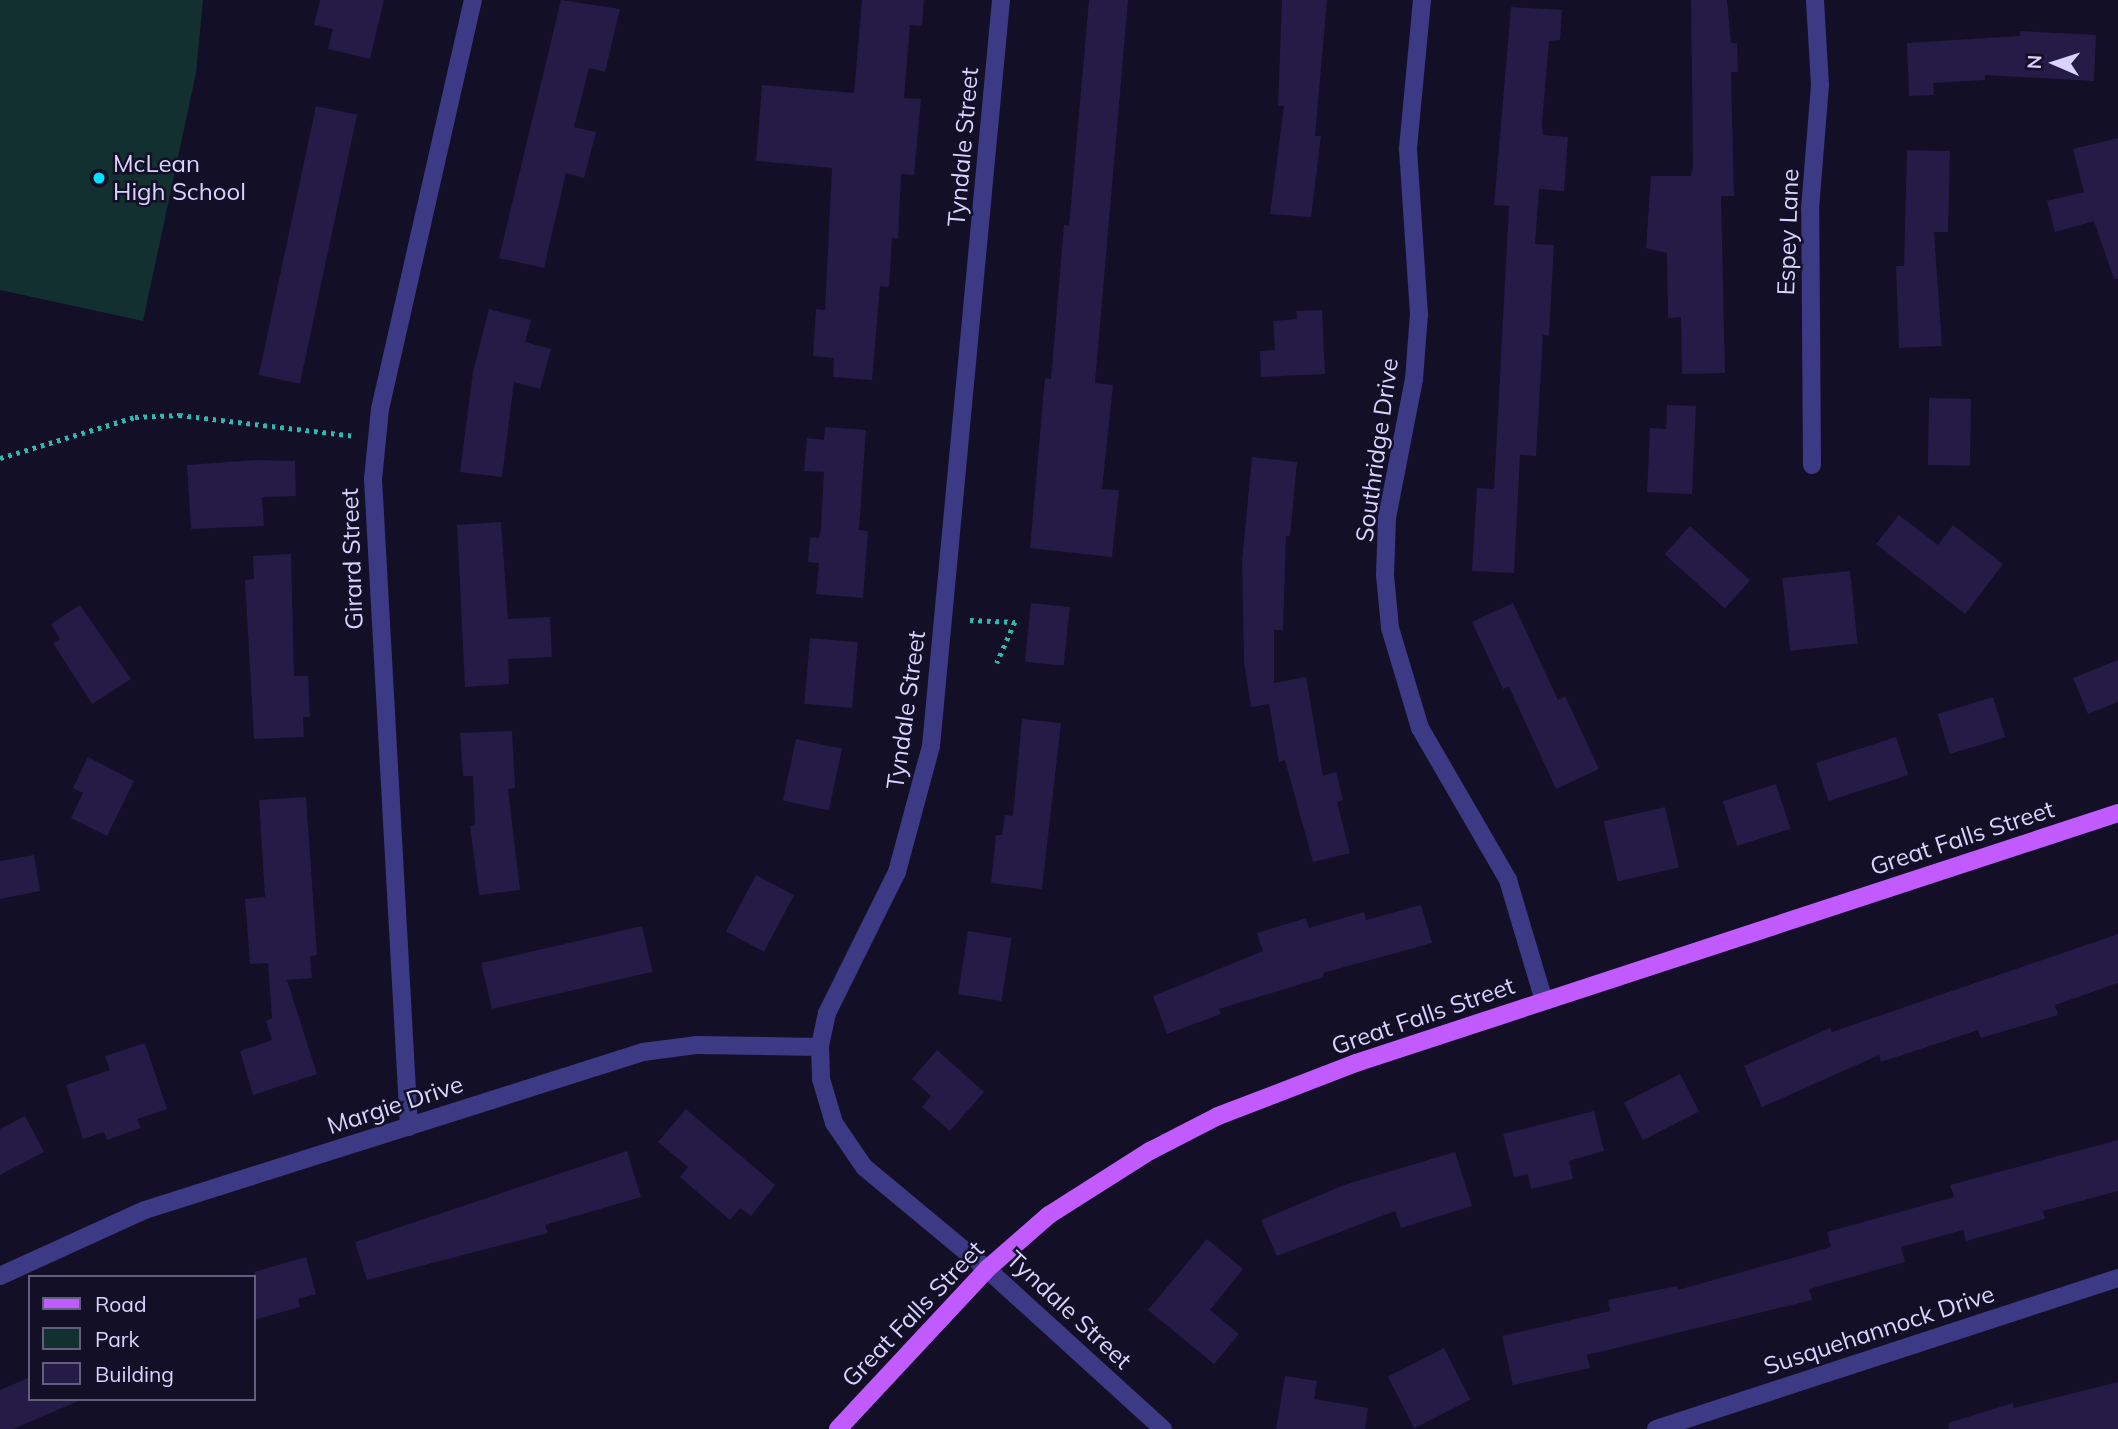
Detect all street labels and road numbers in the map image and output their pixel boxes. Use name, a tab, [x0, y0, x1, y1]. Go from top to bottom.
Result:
street label: Tyndale Street	[942, 66, 984, 228]
street label: Espey Lane	[1771, 168, 1805, 296]
street label: Southridge Drive	[1350, 356, 1404, 544]
street label: Girard Street	[335, 488, 369, 630]
street label: Tyndale Street	[881, 629, 931, 791]
street label: Great Falls Street	[1866, 795, 2058, 881]
street label: Great Falls Street	[1328, 971, 1518, 1061]
street label: Margie Drive	[323, 1070, 467, 1140]
street label: Great Falls Street	[836, 1235, 990, 1393]
street label: Tyndale Street	[1001, 1245, 1137, 1375]
street label: Susquehannock Drive	[1760, 1279, 1998, 1381]

